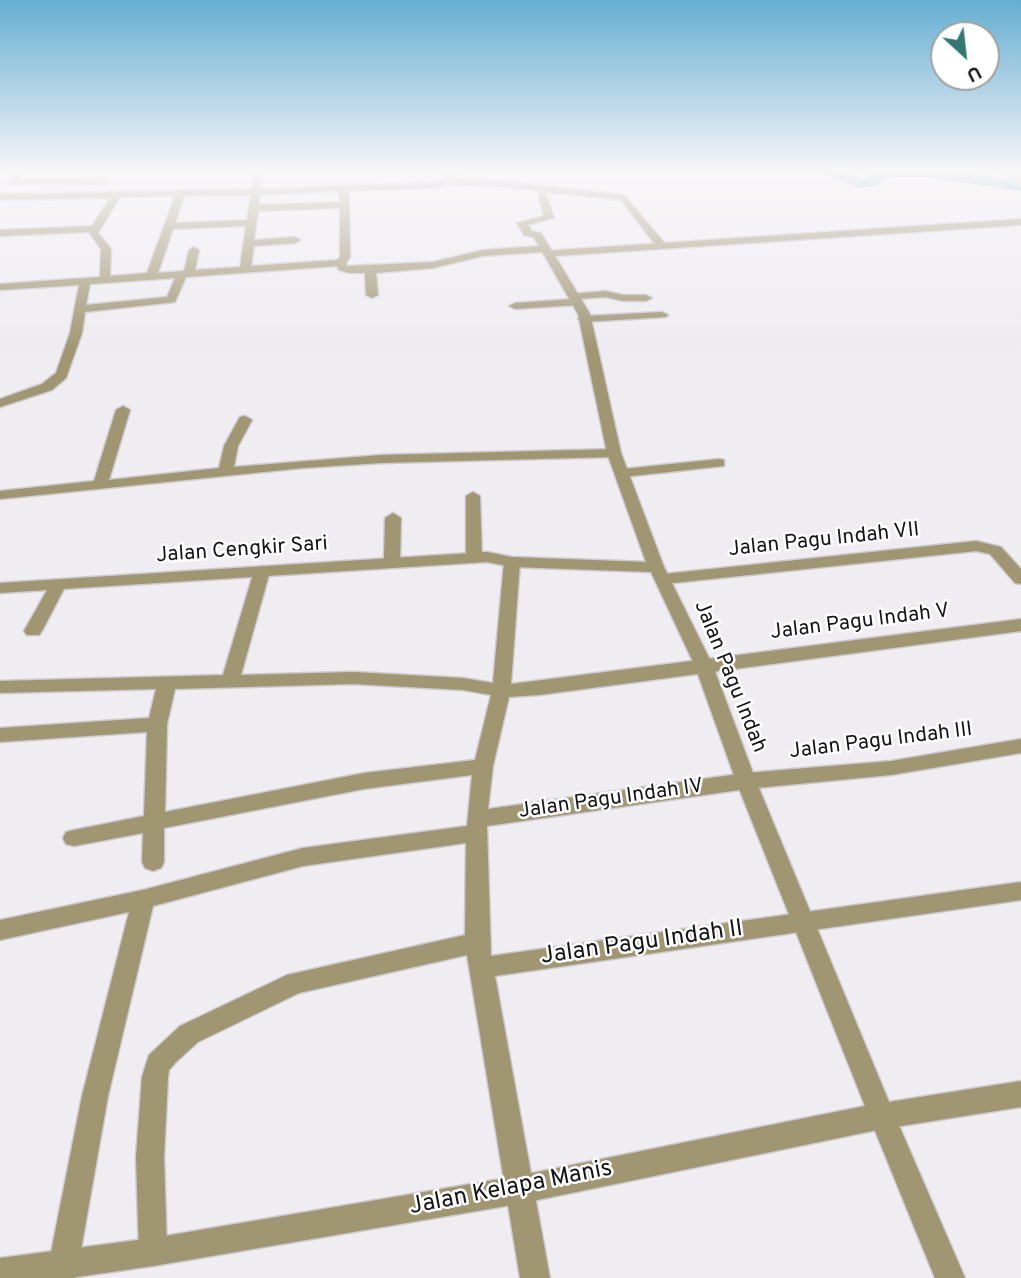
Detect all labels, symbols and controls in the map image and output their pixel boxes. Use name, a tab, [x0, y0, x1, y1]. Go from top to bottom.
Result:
north arrow	[930, 21, 1000, 91]
text: U	[962, 59, 985, 87]
street label: Jalan Pagu Indah VII	[727, 518, 921, 564]
street label: Jalan Cengkir Sari	[155, 532, 329, 570]
street label: Jalan Pagu Indah	[687, 597, 771, 757]
street label: Jalan Pagu Indah V	[769, 600, 951, 646]
street label: Jalan Pagu Indah III	[788, 718, 974, 766]
street label: Jalan Pagu Indah IV	[517, 775, 705, 825]
street label: Jalan Pagu Indah II	[539, 916, 745, 972]
street label: Jalan Kelapa Manis	[407, 1155, 615, 1223]

